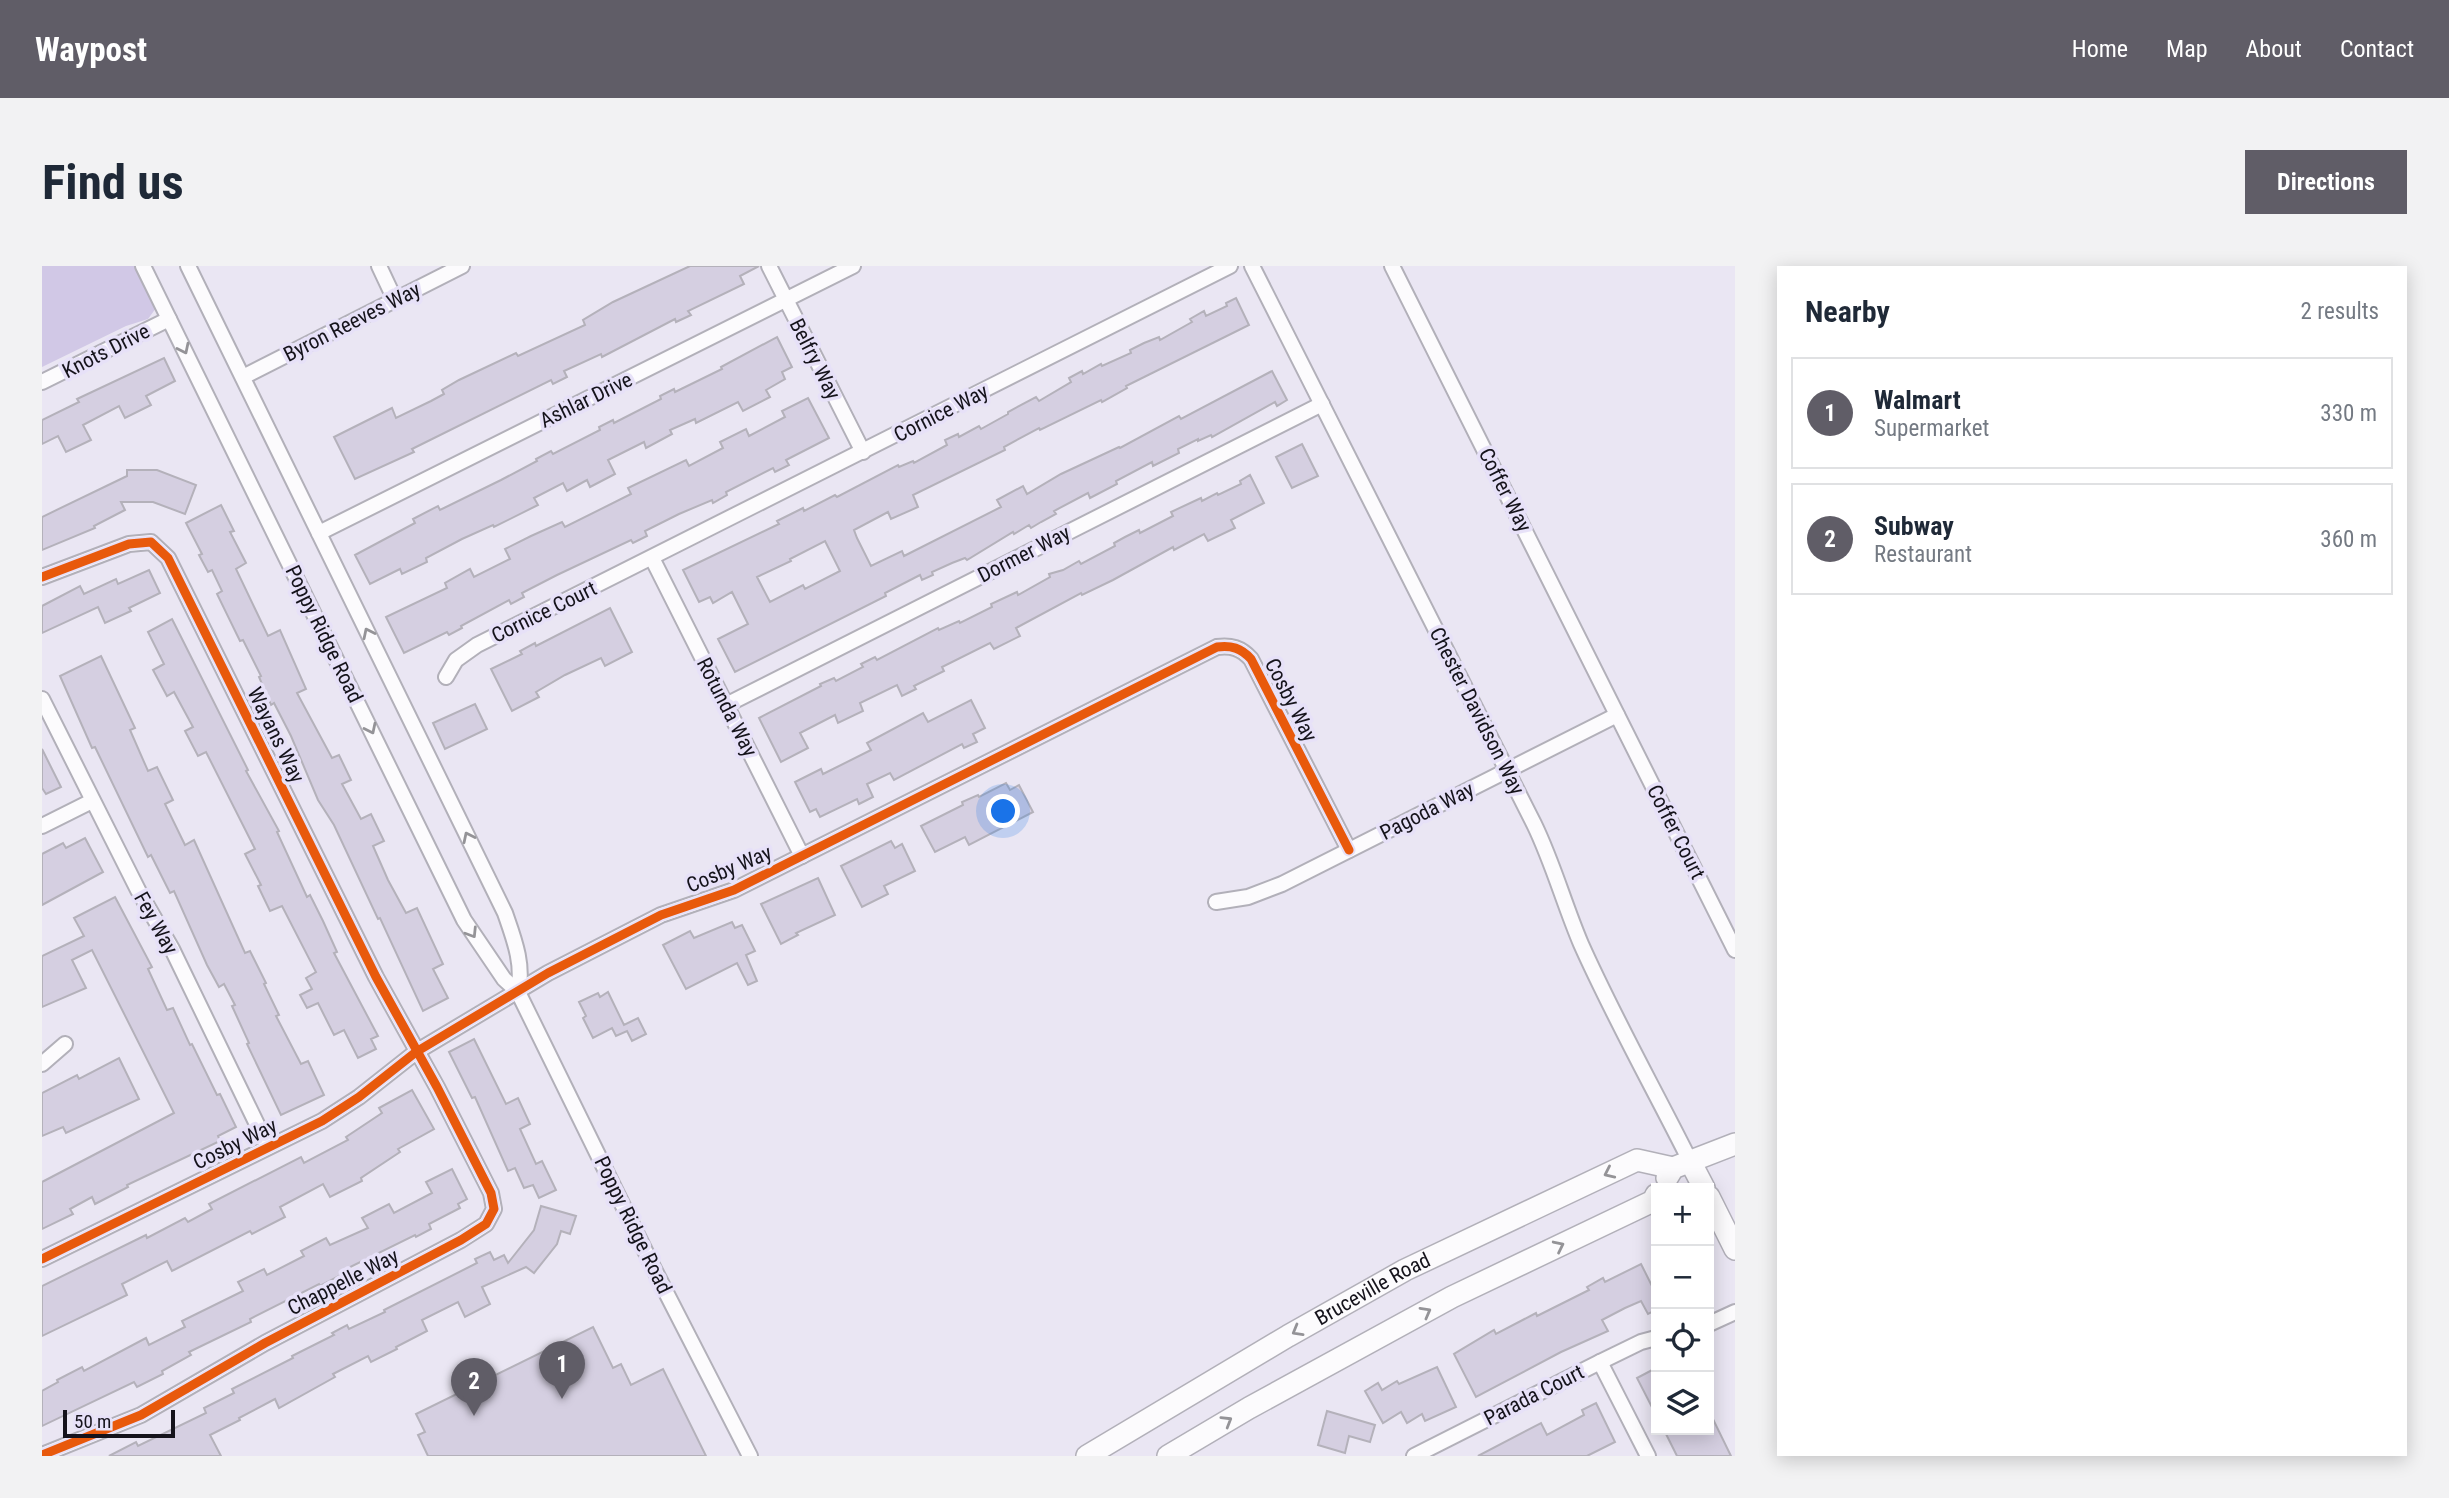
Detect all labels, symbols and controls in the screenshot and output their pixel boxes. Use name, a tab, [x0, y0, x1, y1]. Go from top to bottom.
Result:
text: Waypost	[35, 30, 147, 69]
text: Home	[2072, 35, 2128, 63]
text: Map	[2166, 35, 2208, 63]
text: About	[2246, 35, 2302, 63]
text: Contact	[2340, 35, 2414, 63]
button: Directions	[2245, 150, 2407, 214]
text: Find us	[42, 154, 184, 211]
street label: Byron Reeves Way	[280, 277, 425, 367]
text: Nearby	[1805, 294, 1890, 329]
text: 2 results	[2301, 298, 2379, 325]
street label: Belfry Way	[785, 315, 846, 404]
street label: Knots Drive	[58, 319, 154, 383]
one-way arrow	[176, 342, 190, 354]
street label: Ashlar Drive	[536, 367, 636, 433]
street label: Cornice Way	[890, 379, 992, 447]
text: Walmart	[1874, 385, 1961, 415]
text: 1	[1824, 400, 1836, 427]
text: 330 m	[2320, 400, 2377, 427]
text: Supermarket	[1874, 415, 1989, 442]
street label: Coffer Way	[1474, 444, 1536, 536]
text: Subway	[1874, 511, 1954, 541]
street label: Dormer Way	[974, 520, 1074, 587]
text: 2	[1824, 526, 1836, 553]
text: 360 m	[2320, 526, 2377, 553]
text: Restaurant	[1874, 541, 1972, 568]
street label: Poppy Ridge Road	[280, 561, 368, 707]
street label: Cornice Court	[488, 576, 600, 648]
street label: Chester Davidson Way	[1424, 623, 1530, 799]
one-way arrow	[362, 628, 376, 640]
street label: Rotunda Way	[692, 654, 762, 761]
street label: Cosby Way	[1260, 654, 1322, 746]
street label: Wayans Way	[243, 683, 309, 787]
one-way arrow	[362, 722, 376, 734]
street label: Pagoda Way	[1376, 777, 1478, 845]
street label: Coffer Court	[1642, 781, 1710, 883]
your location	[986, 794, 1020, 828]
one-way arrow	[463, 832, 477, 844]
street label: Cosby Way	[683, 840, 775, 898]
street label: Fey Way	[129, 888, 183, 959]
one-way arrow	[464, 925, 477, 938]
street label: Cosby Way	[189, 1113, 281, 1175]
street label: Poppy Ridge Road	[589, 1152, 677, 1298]
one-way arrow	[1604, 1165, 1616, 1179]
map controls	[1651, 1183, 1714, 1435]
button: +	[1651, 1183, 1714, 1246]
one-way arrow	[1551, 1240, 1564, 1254]
street label: Chappelle Way	[284, 1244, 403, 1320]
button: −	[1651, 1246, 1714, 1309]
street label: Bruceville Road	[1311, 1248, 1434, 1330]
one-way arrow	[1419, 1306, 1431, 1320]
button: locate	[1651, 1309, 1714, 1372]
one-way arrow	[1292, 1323, 1304, 1336]
pin: 1	[539, 1341, 585, 1399]
pin: 2	[451, 1358, 497, 1416]
street label: Parada Court	[1480, 1360, 1588, 1430]
button: layers	[1651, 1372, 1714, 1435]
scale bar	[63, 1407, 175, 1439]
text: 50 m	[74, 1410, 111, 1433]
one-way arrow	[1219, 1416, 1232, 1429]

